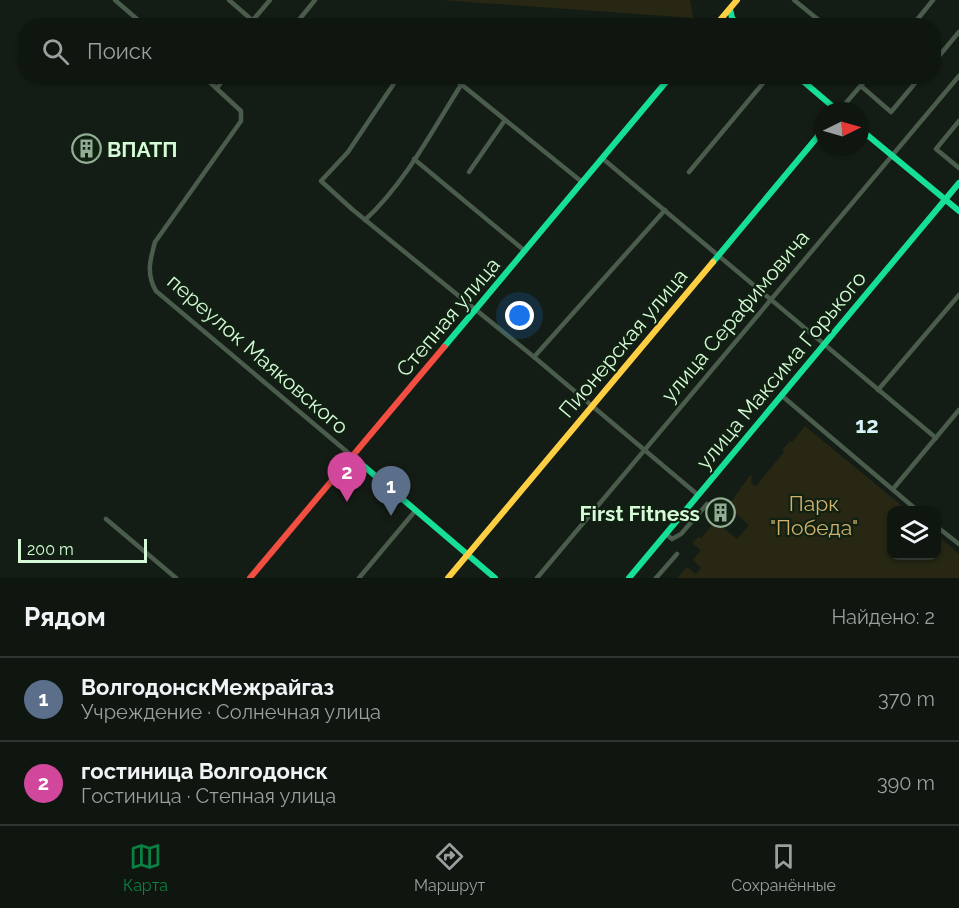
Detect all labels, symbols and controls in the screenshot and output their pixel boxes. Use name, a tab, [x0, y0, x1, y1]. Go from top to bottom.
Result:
search box	[18, 18, 941, 84]
icon: search	[39, 35, 72, 68]
text: Поиск	[87, 38, 152, 64]
north arrow	[815, 102, 869, 156]
building icon: ВПАТП	[70, 133, 102, 165]
place label: ВПАТП	[107, 137, 178, 162]
street label: улица Серафимовича	[656, 225, 814, 407]
street label: Степная улица	[391, 252, 505, 382]
street label: Пионерская улица	[554, 264, 692, 422]
street label: улица Максима Горького	[691, 266, 871, 474]
street label: переулок Маяковского	[162, 269, 354, 439]
your location	[505, 301, 534, 330]
district label: 12	[855, 412, 879, 438]
pin: 2	[328, 452, 366, 502]
pin: 1	[372, 466, 410, 516]
park label: Парк "Победа"	[770, 491, 858, 540]
building icon: First Fitness	[705, 497, 737, 529]
place label: First Fitness	[580, 501, 700, 526]
map controls	[887, 506, 941, 560]
button: layers	[887, 506, 941, 560]
scale bar	[18, 536, 147, 564]
text: 200 m	[27, 540, 74, 559]
text: Рядом	[24, 602, 106, 632]
text: Найдено: 2	[831, 605, 935, 629]
text: ВолгодонскМежрайгаз	[81, 674, 334, 700]
text: 1	[39, 687, 48, 711]
text: 370 m	[878, 687, 935, 711]
text: Учреждение · Солнечная улица	[81, 700, 381, 724]
text: гостиница Волгодонск	[81, 758, 328, 784]
text: 2	[38, 771, 49, 795]
text: 390 m	[877, 771, 935, 795]
text: Гостиница · Степная улица	[81, 784, 336, 808]
tab: Карта	[123, 840, 168, 895]
tab: Маршрут	[414, 840, 485, 895]
tab: Сохранённые	[731, 840, 836, 895]

